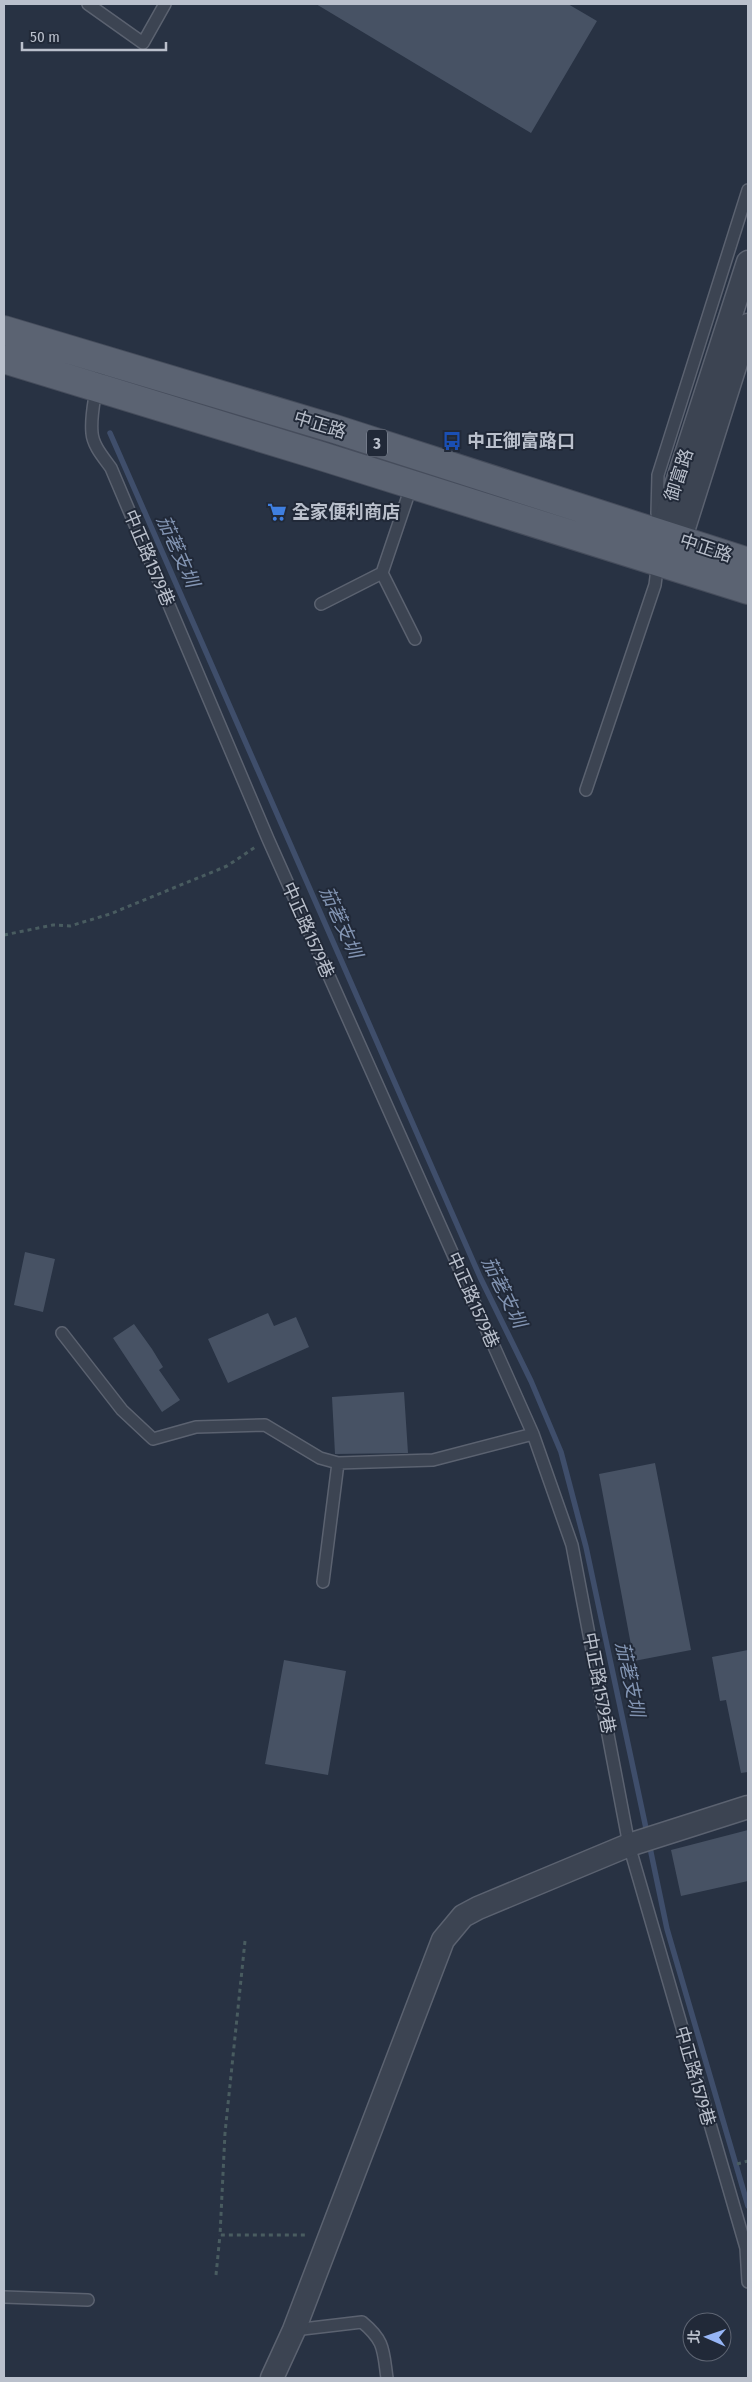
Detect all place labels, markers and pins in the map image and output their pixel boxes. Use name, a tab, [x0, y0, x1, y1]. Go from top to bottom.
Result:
bus stop icon: 中正御富路口	[441, 430, 463, 452]
place label: 中正御富路口	[467, 430, 575, 452]
supermarket icon: 全家便利商店	[266, 501, 288, 523]
place label: 全家便利商店	[292, 501, 400, 523]

